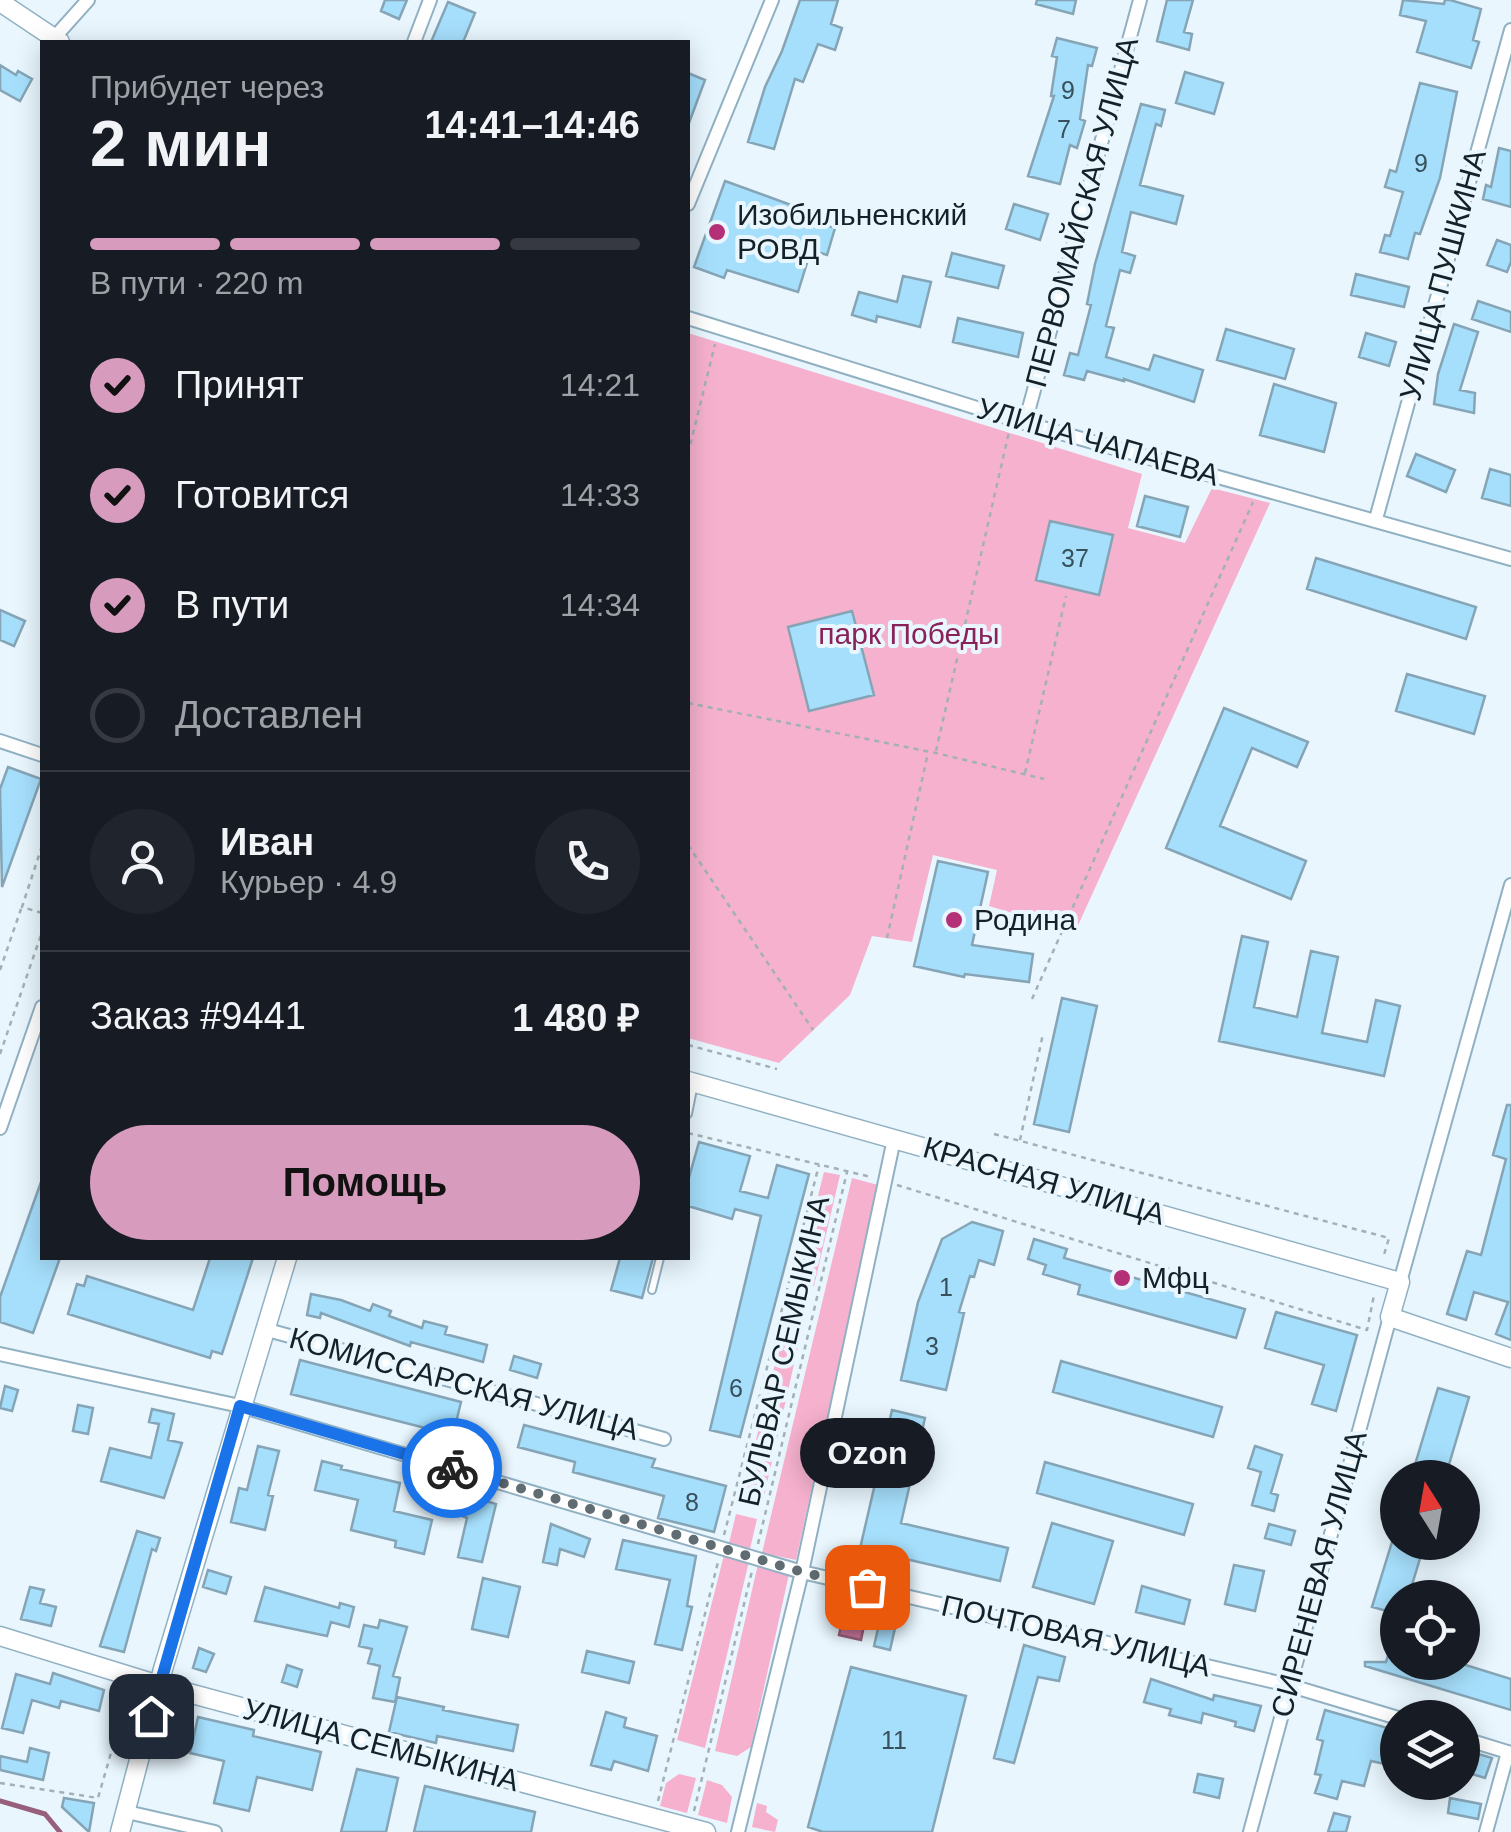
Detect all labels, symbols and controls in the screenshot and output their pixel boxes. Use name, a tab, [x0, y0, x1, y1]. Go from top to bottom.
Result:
street label: ПЕРВОМАЙСКАЯ УЛИЦА	[1019, 33, 1144, 391]
text: Прибудет через	[90, 69, 324, 105]
house number: 9	[1061, 76, 1075, 104]
text: 14:41–14:46	[424, 104, 640, 146]
text: 2 мин	[90, 107, 272, 180]
house number: 7	[1057, 115, 1071, 143]
street label: УЛИЦА ПУШКИНА	[1393, 146, 1492, 404]
house number: 9	[1414, 149, 1428, 177]
place label: Изобильненский РОВД	[737, 198, 967, 265]
marker: Изобильненский РОВД	[706, 221, 728, 243]
text: В пути · 220 m	[90, 265, 303, 301]
icon: check	[90, 358, 145, 413]
text: Принят	[175, 364, 304, 406]
text: 14:21	[560, 367, 640, 403]
street label: УЛИЦА ЧАПАЕВА	[973, 391, 1223, 492]
icon: check	[90, 468, 145, 523]
text: Готовится	[175, 474, 349, 516]
text: 14:33	[560, 477, 640, 513]
house number: 37	[1061, 544, 1089, 572]
icon: check	[90, 578, 145, 633]
text: В пути	[175, 584, 289, 626]
text: 14:34	[560, 587, 640, 623]
park label: парк Победы	[818, 617, 1000, 650]
text: Доставлен	[175, 694, 363, 736]
button: person	[90, 809, 195, 914]
button: phone	[535, 809, 640, 914]
text: Иван	[220, 821, 314, 863]
text: Курьер · 4.9	[220, 864, 397, 900]
place label: Родина	[974, 903, 1077, 936]
marker: Родина	[943, 909, 965, 931]
text: Заказ #9441	[90, 995, 306, 1037]
text: 1 480 ₽	[512, 997, 640, 1039]
button: Помощь	[90, 1125, 640, 1240]
street label: КРАСНАЯ УЛИЦА	[920, 1130, 1169, 1231]
street label: БУЛЬВАР СЕМЫКИНА	[732, 1192, 835, 1509]
place label: Мфц	[1142, 1261, 1209, 1294]
marker: Мфц	[1111, 1267, 1133, 1289]
house number: 1	[939, 1273, 953, 1301]
street label: КОМИССАРСКАЯ УЛИЦА	[286, 1321, 642, 1446]
house number: 3	[925, 1332, 939, 1360]
house number: 6	[729, 1374, 743, 1402]
callout: Ozon	[800, 1417, 934, 1487]
courier	[402, 1418, 502, 1518]
street label: СИРЕНЕВАЯ УЛИЦА	[1264, 1427, 1373, 1721]
text: Ozon	[828, 1435, 907, 1471]
icon: bike	[425, 1441, 480, 1496]
north arrow	[1380, 1460, 1480, 1560]
map controls	[1380, 1460, 1480, 1800]
house number: 8	[685, 1488, 699, 1516]
pin	[825, 1545, 910, 1630]
icon: bag	[840, 1560, 895, 1615]
button: locate	[1380, 1580, 1480, 1680]
street label: ПОЧТОВАЯ УЛИЦА	[938, 1588, 1214, 1683]
pin	[109, 1674, 194, 1759]
icon: home	[124, 1689, 179, 1744]
street label: УЛИЦА СЕМЫКИНА	[240, 1692, 522, 1797]
button: layers	[1380, 1700, 1480, 1800]
house number: 11	[881, 1726, 907, 1754]

